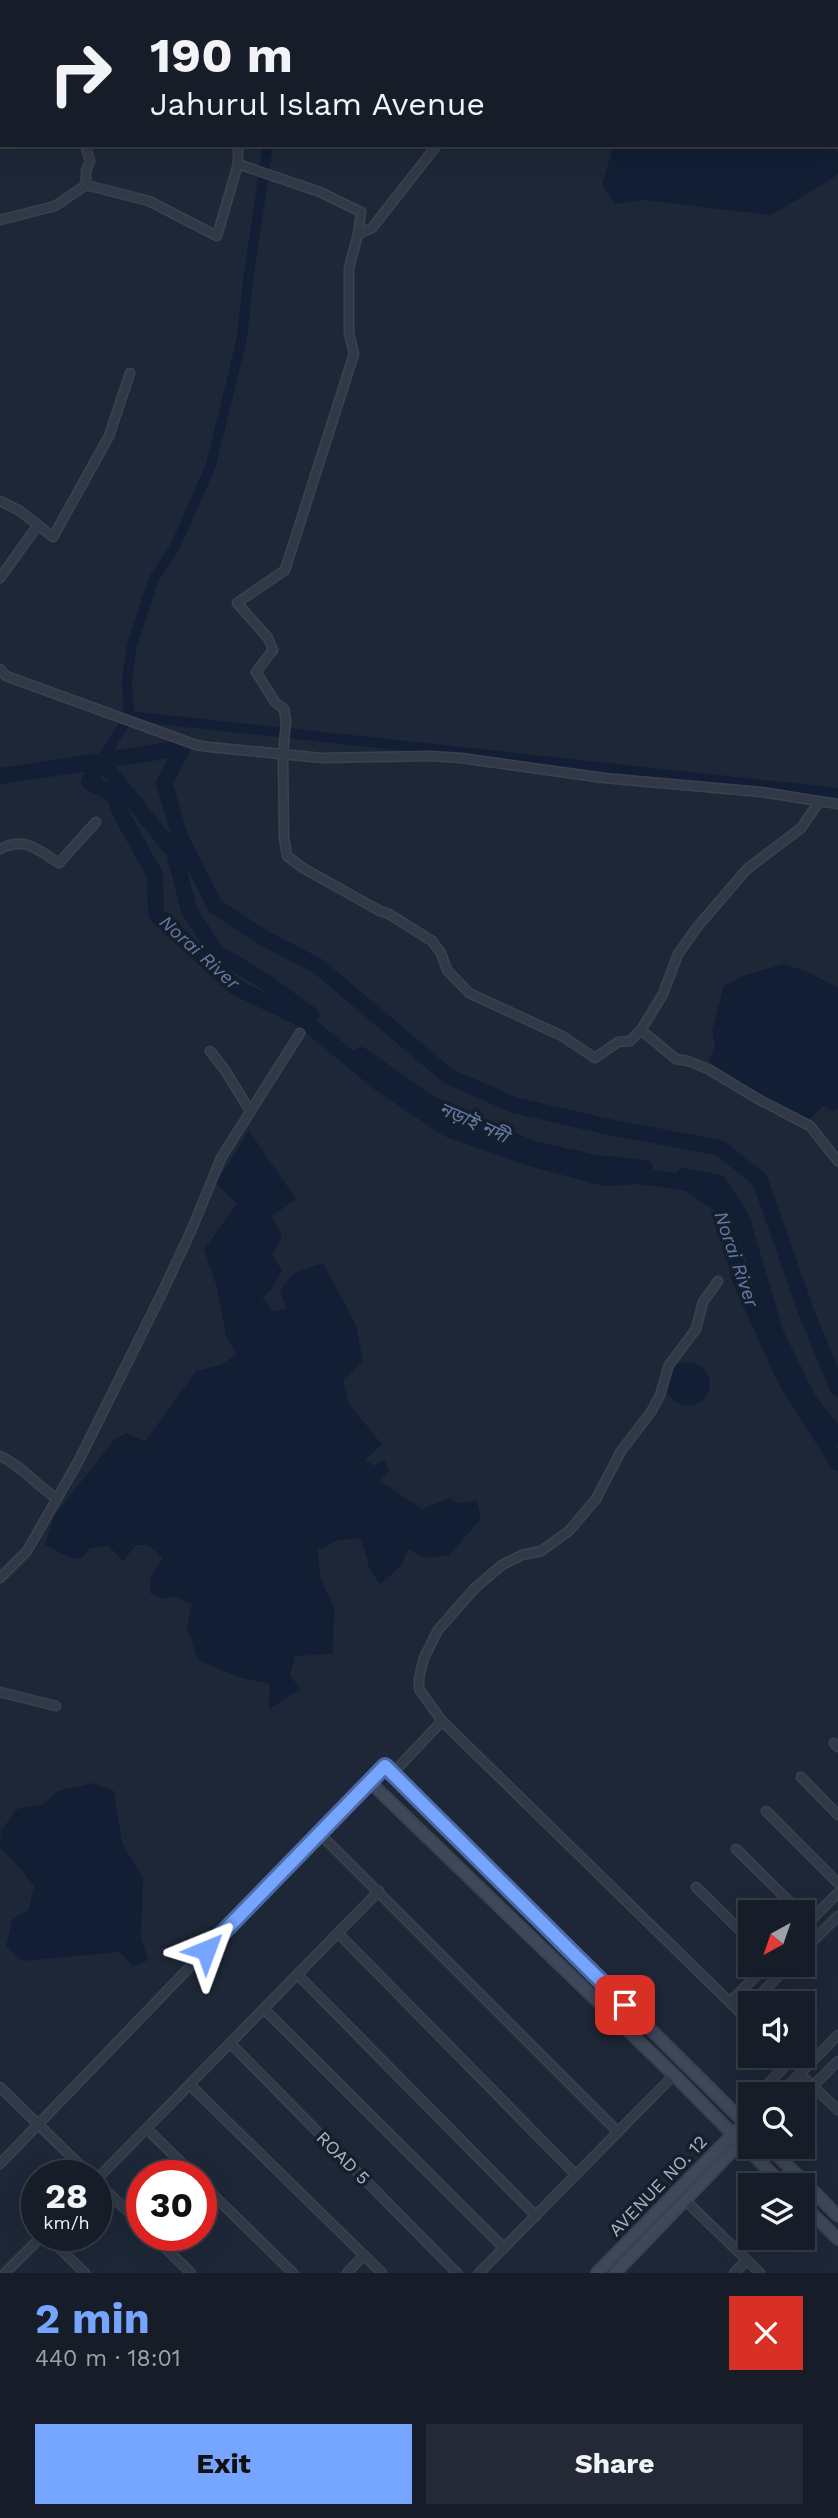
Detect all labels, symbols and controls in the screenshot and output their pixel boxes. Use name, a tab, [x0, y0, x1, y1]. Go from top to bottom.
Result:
text: 190 m	[150, 26, 293, 84]
icon: right	[35, 28, 126, 119]
text: Jahurul Islam Avenue	[150, 85, 485, 123]
water label: Norai River	[155, 910, 245, 995]
water label: নড়াই নদী	[436, 1097, 516, 1150]
water label: Norai River	[709, 1208, 764, 1311]
north arrow	[738, 1900, 816, 1978]
map controls	[738, 1900, 815, 2250]
position arrow	[169, 1913, 243, 1987]
pin	[595, 1975, 655, 2035]
icon: arrive	[606, 1986, 644, 2024]
button: sound	[738, 1991, 815, 2068]
button: search	[738, 2082, 815, 2159]
street label: ROAD 5	[312, 2127, 374, 2189]
street label: AVENUE NO. 12	[604, 2131, 711, 2240]
speed limit sign: 30	[126, 2160, 217, 2251]
button: layers	[738, 2173, 815, 2250]
text: 28	[45, 2175, 88, 2217]
text: km/h	[43, 2212, 90, 2233]
text: 2 min	[35, 2294, 150, 2343]
button: close	[729, 2296, 803, 2370]
text: 440 m · 18:01	[35, 2345, 181, 2372]
button: Exit	[35, 2424, 412, 2504]
button: Share	[426, 2424, 803, 2504]

